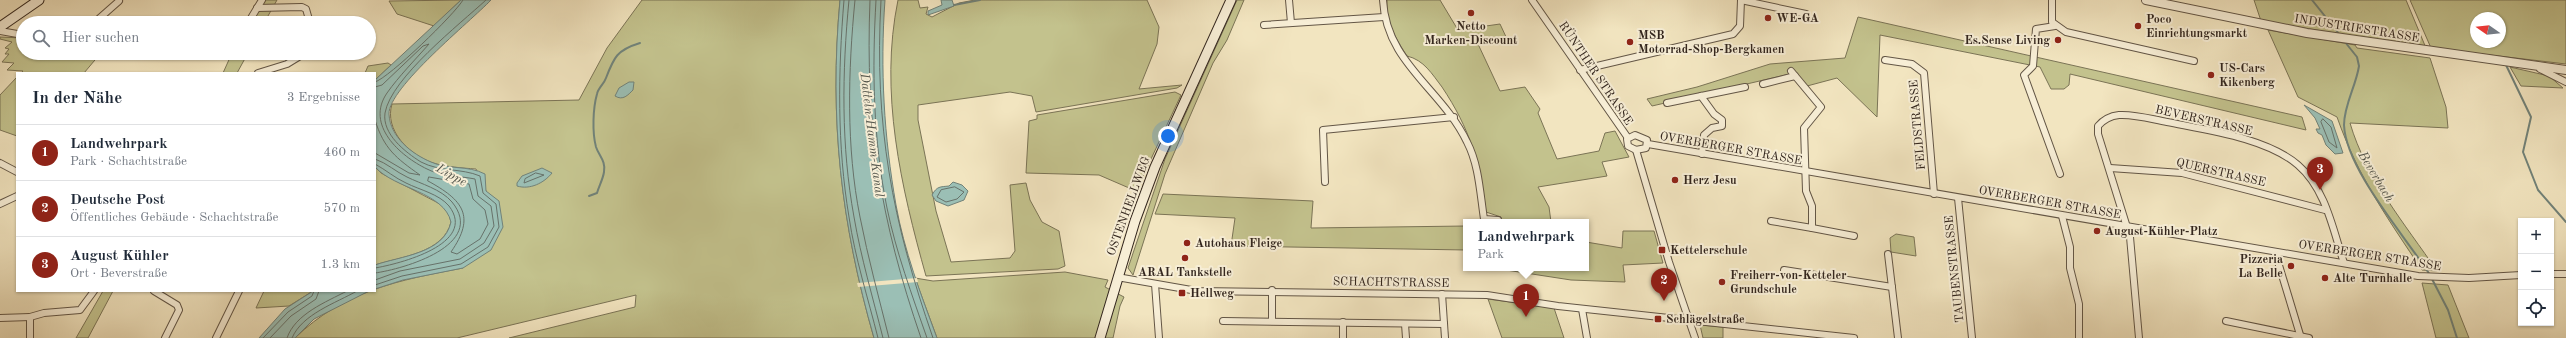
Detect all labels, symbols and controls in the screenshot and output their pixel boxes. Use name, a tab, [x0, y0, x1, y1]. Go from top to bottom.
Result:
marker: Netto Marken-Discount	[1466, 8, 1476, 18]
north arrow	[2470, 12, 2506, 48]
marker: WE-GA	[1763, 13, 1773, 23]
place label: WE-GA	[1776, 13, 1819, 25]
street label: INDUSTRIESTRASSE	[2293, 13, 2420, 45]
place label: Poco Einrichtungsmarkt	[2146, 14, 2248, 40]
search box	[16, 16, 376, 60]
street label: RÜNTHER STRASSE	[1556, 17, 1638, 127]
place label: Netto Marken-Discount	[1425, 21, 1518, 47]
marker: Poco Einrichtungsmarkt	[2133, 21, 2143, 31]
icon: search	[30, 27, 52, 49]
place label: MSB Motorrad-Shop-Bergkamen	[1638, 30, 1785, 56]
text: Hier suchen	[62, 31, 139, 46]
place label: Es.Sense Living	[1964, 35, 2050, 47]
marker: Es.Sense Living	[2053, 35, 2063, 45]
marker: MSB Motorrad-Shop-Bergkamen	[1625, 37, 1635, 47]
place label: US-Cars Kikenberg	[2219, 63, 2275, 89]
marker: US-Cars Kikenberg	[2206, 70, 2216, 80]
water label: Datteln-Hamm-Kanal	[857, 72, 886, 198]
street label: FELDSTRASSE	[1908, 79, 1928, 171]
text: In der Nähe	[32, 90, 122, 107]
text: 3 Ergebnisse	[287, 91, 360, 104]
street label: BEVERSTRASSE	[2154, 104, 2254, 138]
your location	[1158, 126, 1178, 146]
street label: OVERBERGER STRASSE	[1659, 131, 1803, 167]
text: Landwehrpark	[70, 137, 168, 152]
text: 1	[41, 146, 49, 159]
text: 460 m	[323, 146, 360, 159]
water label: Beverbach	[2355, 148, 2396, 205]
text: Park · Schachtstraße	[70, 155, 187, 168]
street label: OSTENHELLWEG	[1105, 155, 1153, 258]
street label: QUERSTRASSE	[2175, 157, 2267, 189]
pin: 3	[2307, 157, 2333, 190]
water label: Lippe	[433, 161, 469, 189]
marker: Herz Jesu	[1670, 175, 1680, 185]
place label: Herz Jesu	[1683, 175, 1737, 187]
street label: OVERBERGER STRASSE	[1978, 185, 2122, 221]
text: Deutsche Post	[70, 193, 165, 208]
text: 2	[41, 202, 49, 215]
text: 570 m	[323, 202, 360, 215]
text: Öffentliches Gebäude · Schachtstraße	[70, 211, 279, 224]
street label: TAUBENSTRASSE	[1943, 215, 1967, 323]
map controls	[2518, 218, 2554, 326]
button: +	[2518, 218, 2554, 254]
popup	[1463, 219, 1589, 271]
marker: August-Kühler-Platz	[2092, 226, 2102, 236]
place label: August-Kühler-Platz	[2105, 226, 2218, 238]
text: Landwehrpark	[1477, 230, 1575, 245]
marker: Autohaus Fleige	[1182, 238, 1192, 248]
place label: Autohaus Fleige	[1195, 238, 1283, 250]
street label: OVERBERGER STRASSE	[2298, 239, 2442, 273]
marker: Kettelerschule	[1657, 245, 1667, 255]
place label: Kettelerschule	[1670, 245, 1748, 257]
text: Park	[1477, 248, 1504, 261]
text: August Kühler	[70, 249, 169, 264]
marker: ARAL Tankstelle	[1180, 253, 1190, 263]
place label: Pizzeria La Belle	[2238, 254, 2283, 280]
button: −	[2518, 254, 2554, 290]
text: 3	[41, 258, 49, 271]
text: 1.3 km	[321, 258, 360, 271]
marker: Pizzeria La Belle	[2286, 261, 2296, 271]
text: Ort · Beverstraße	[70, 267, 167, 280]
place label: ARAL Tankstelle	[1138, 267, 1232, 279]
pin: 2	[1651, 268, 1677, 301]
place label: Freiherr-von-Ketteler Grundschule	[1730, 270, 1846, 296]
marker: Alte Turnhalle	[2320, 273, 2330, 283]
place label: Alte Turnhalle	[2333, 273, 2412, 285]
street label: SCHACHTSTRASSE	[1333, 276, 1449, 290]
marker: Freiherr-von-Ketteler Grundschule	[1717, 277, 1727, 287]
pin: 1	[1513, 284, 1539, 317]
marker: Hellweg	[1177, 288, 1187, 298]
place label: Hellweg	[1190, 288, 1234, 300]
button: locate	[2518, 290, 2554, 326]
marker: Schlägelstraße	[1653, 314, 1663, 324]
place label: Schlägelstraße	[1666, 314, 1745, 326]

